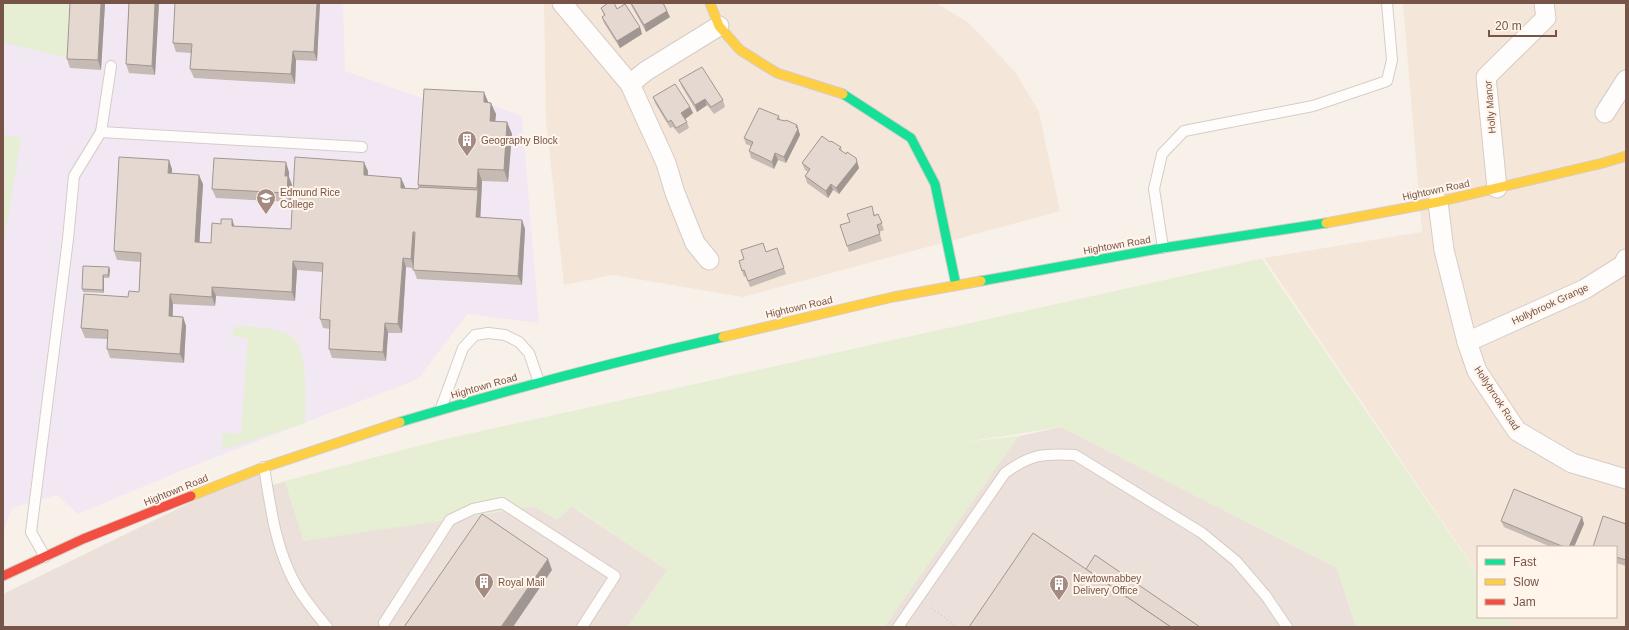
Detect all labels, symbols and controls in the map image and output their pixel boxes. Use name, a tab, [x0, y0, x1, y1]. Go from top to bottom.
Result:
scale bar	[1489, 12, 1556, 38]
text: 20 m	[1495, 19, 1522, 33]
street label: Holly Manor	[1482, 79, 1498, 134]
building icon: Geography Block	[456, 129, 478, 157]
place label: Geography Block	[481, 135, 559, 146]
street label: Hightown Road	[1401, 178, 1471, 202]
school or university icon: Edmund Rice College	[255, 187, 277, 215]
place label: Edmund Rice College	[280, 187, 340, 210]
street label: Hightown Road	[1082, 234, 1152, 256]
street label: Hollybrook Grange	[1510, 281, 1591, 327]
street label: Hightown Road	[764, 294, 834, 320]
street label: Hollybrook Road	[1472, 364, 1522, 432]
street label: Hightown Road	[450, 371, 518, 401]
street label: Hightown Road	[142, 472, 210, 508]
legend	[1477, 546, 1617, 618]
text: Fast	[1513, 555, 1537, 569]
building icon: Royal Mail	[473, 571, 495, 599]
building icon: Newtownabbey Delivery Office	[1048, 573, 1070, 601]
place label: Newtownabbey Delivery Office	[1073, 573, 1141, 596]
text: Slow	[1513, 575, 1539, 589]
place label: Royal Mail	[498, 577, 545, 588]
text: Jam	[1513, 595, 1536, 609]

